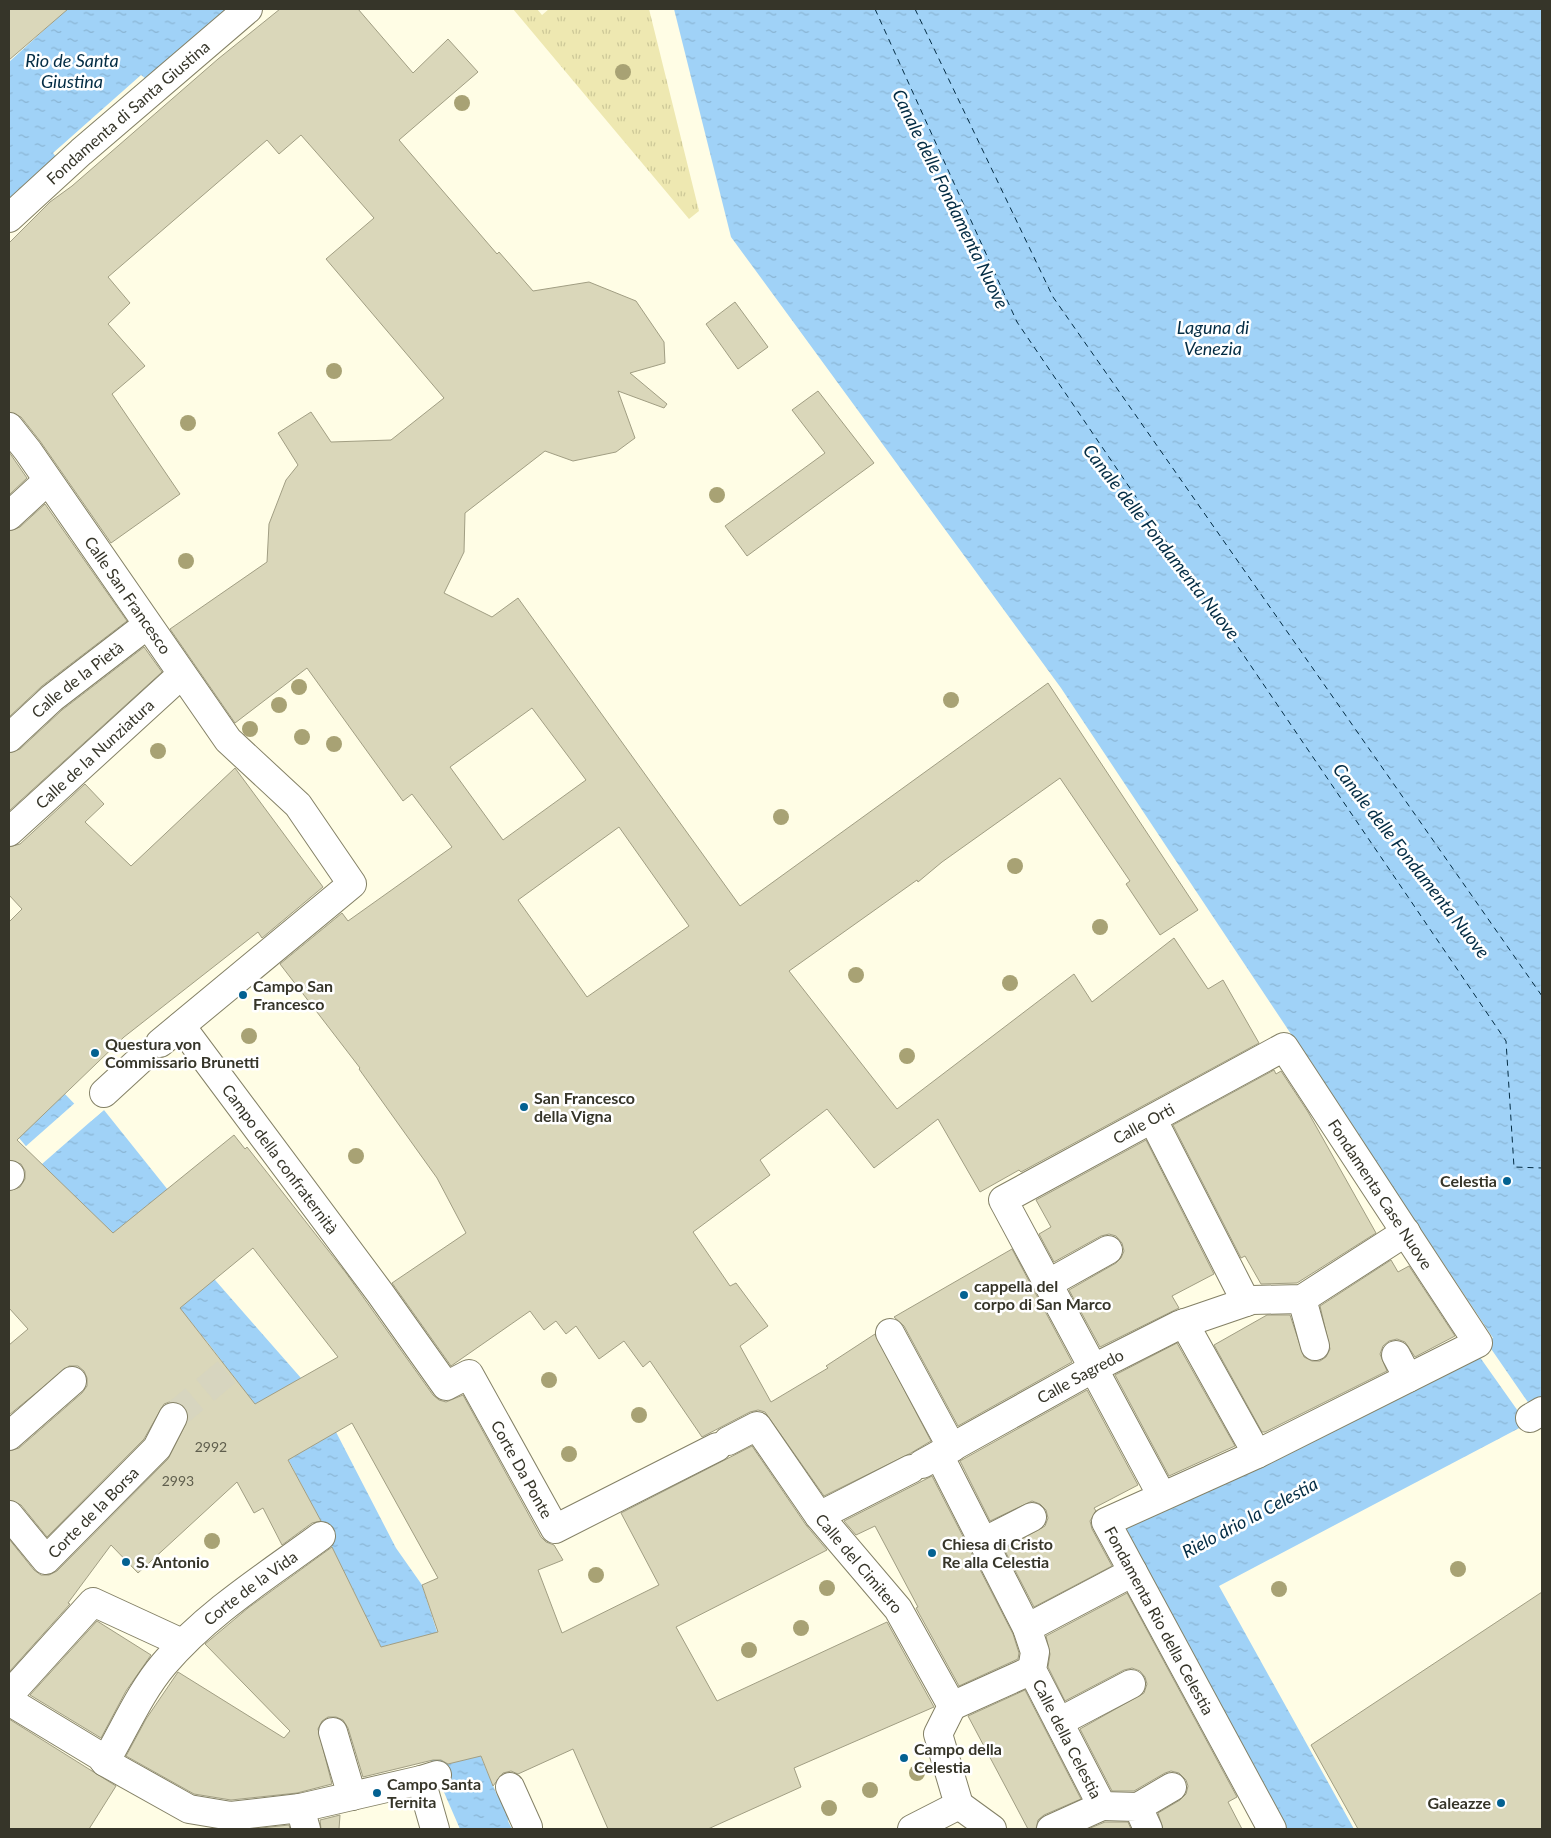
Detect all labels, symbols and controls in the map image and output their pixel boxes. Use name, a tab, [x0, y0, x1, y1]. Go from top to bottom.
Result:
street label: Fondamenta di Santa Giustina	[42, 36, 213, 188]
water label: Rio de Santa Giustina	[25, 49, 119, 92]
water label: Canale delle Fondamenta Nuove	[888, 85, 1014, 312]
water label: Laguna di Venezia	[1177, 316, 1249, 359]
water label: Canale delle Fondamenta Nuove	[1079, 439, 1245, 643]
street label: Calle San Francesco	[81, 532, 176, 657]
street label: Calle de la Pietà	[27, 637, 127, 721]
street label: Calle de la Nunziatura	[31, 695, 157, 812]
water label: Canale delle Fondamenta Nuove	[1329, 758, 1495, 962]
place label: Campo San Francesco	[253, 976, 333, 1013]
marker: Campo San Francesco	[237, 989, 249, 1001]
place label: Questura von Commissario Brunetti	[105, 1034, 259, 1071]
marker: Questura von Commissario Brunetti	[89, 1047, 101, 1059]
street label: Campo della confraternità	[219, 1080, 343, 1237]
place label: San Francesco della Vigna	[534, 1088, 635, 1125]
street label: Calle Orti	[1109, 1099, 1177, 1147]
marker: San Francesco della Vigna	[518, 1101, 530, 1113]
street label: Fondamenta Case Nuove	[1325, 1115, 1437, 1273]
place label: Celestia	[1440, 1171, 1497, 1190]
marker: Celestia	[1501, 1175, 1513, 1187]
place label: cappella del corpo di San Marco	[974, 1276, 1111, 1313]
marker: cappella del corpo di San Marco	[958, 1289, 970, 1301]
street label: Calle Sagredo	[1033, 1345, 1126, 1407]
street label: Corte Da Ponte	[488, 1417, 557, 1521]
house number: 2992	[195, 1438, 227, 1455]
street label: Corte de la Borsa	[43, 1463, 142, 1562]
house number: 2993	[162, 1472, 194, 1489]
water label: Rielo drio la Celestia	[1178, 1472, 1321, 1562]
street label: Calle del Cimitero	[812, 1509, 907, 1617]
street label: Fondamenta Rio della Celestia	[1101, 1523, 1218, 1718]
place label: Chiesa di Cristo Re alla Celestia	[942, 1534, 1053, 1571]
street label: Corte de la Vida	[199, 1546, 301, 1629]
marker: Chiesa di Cristo Re alla Celestia	[926, 1547, 938, 1559]
place label: S. Antonio	[136, 1552, 209, 1571]
marker: S. Antonio	[120, 1556, 132, 1568]
street label: Calle della Celestia	[1029, 1676, 1106, 1801]
place label: Campo della Celestia	[914, 1739, 1002, 1776]
marker: Campo della Celestia	[898, 1752, 910, 1764]
place label: Campo Santa Ternita	[387, 1774, 481, 1811]
marker: Campo Santa Ternita	[371, 1787, 383, 1799]
place label: Galeazze	[1428, 1793, 1491, 1812]
marker: Galeazze	[1495, 1797, 1507, 1809]

